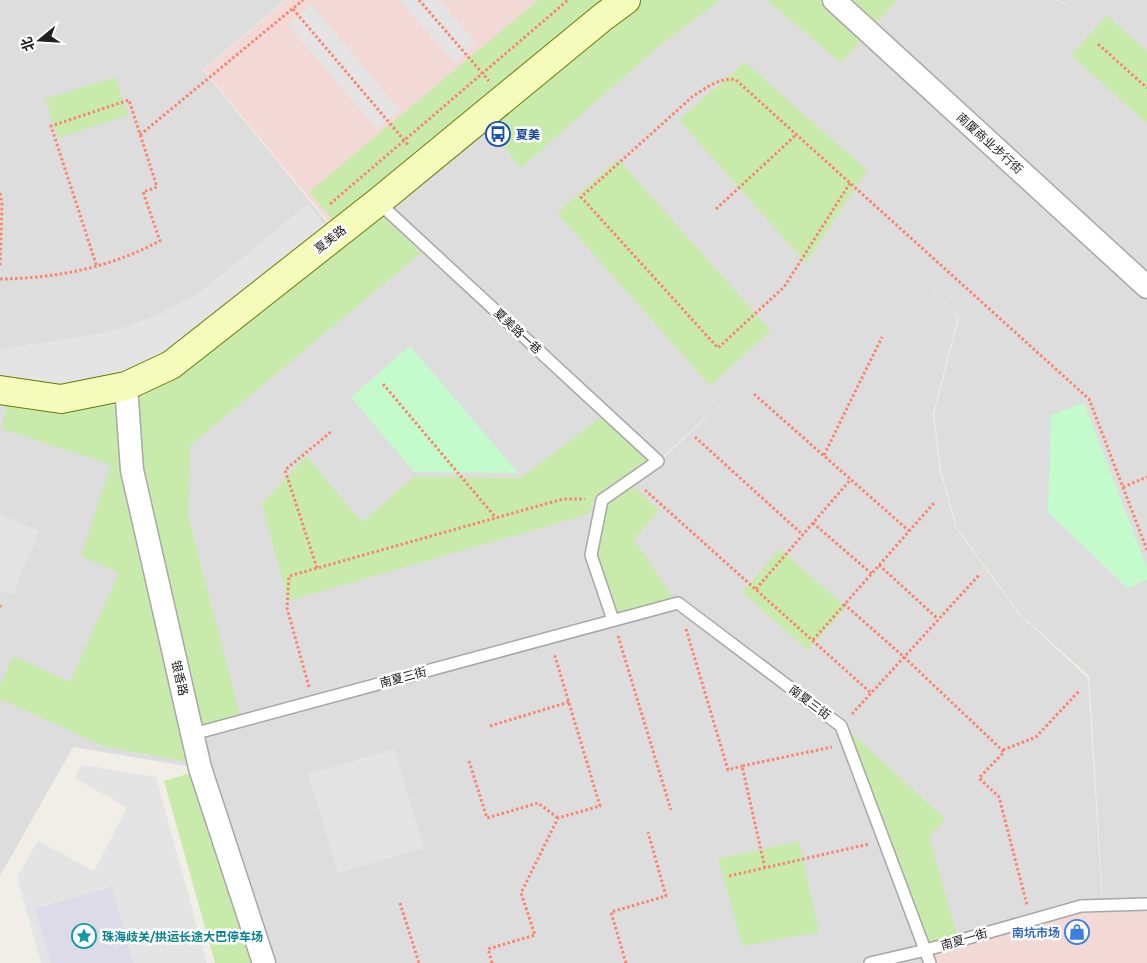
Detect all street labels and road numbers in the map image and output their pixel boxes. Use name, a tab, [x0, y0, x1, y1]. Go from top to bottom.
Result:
street label: 南厦商业步行街	[954, 110, 1026, 176]
street label: 夏美路	[312, 223, 348, 255]
street label: 夏美路一巷	[492, 306, 544, 356]
street label: 银香路	[170, 659, 190, 697]
street label: 南夏三街	[378, 665, 428, 689]
street label: 南夏三街	[787, 682, 833, 722]
street label: 南夏一街	[939, 926, 989, 952]

